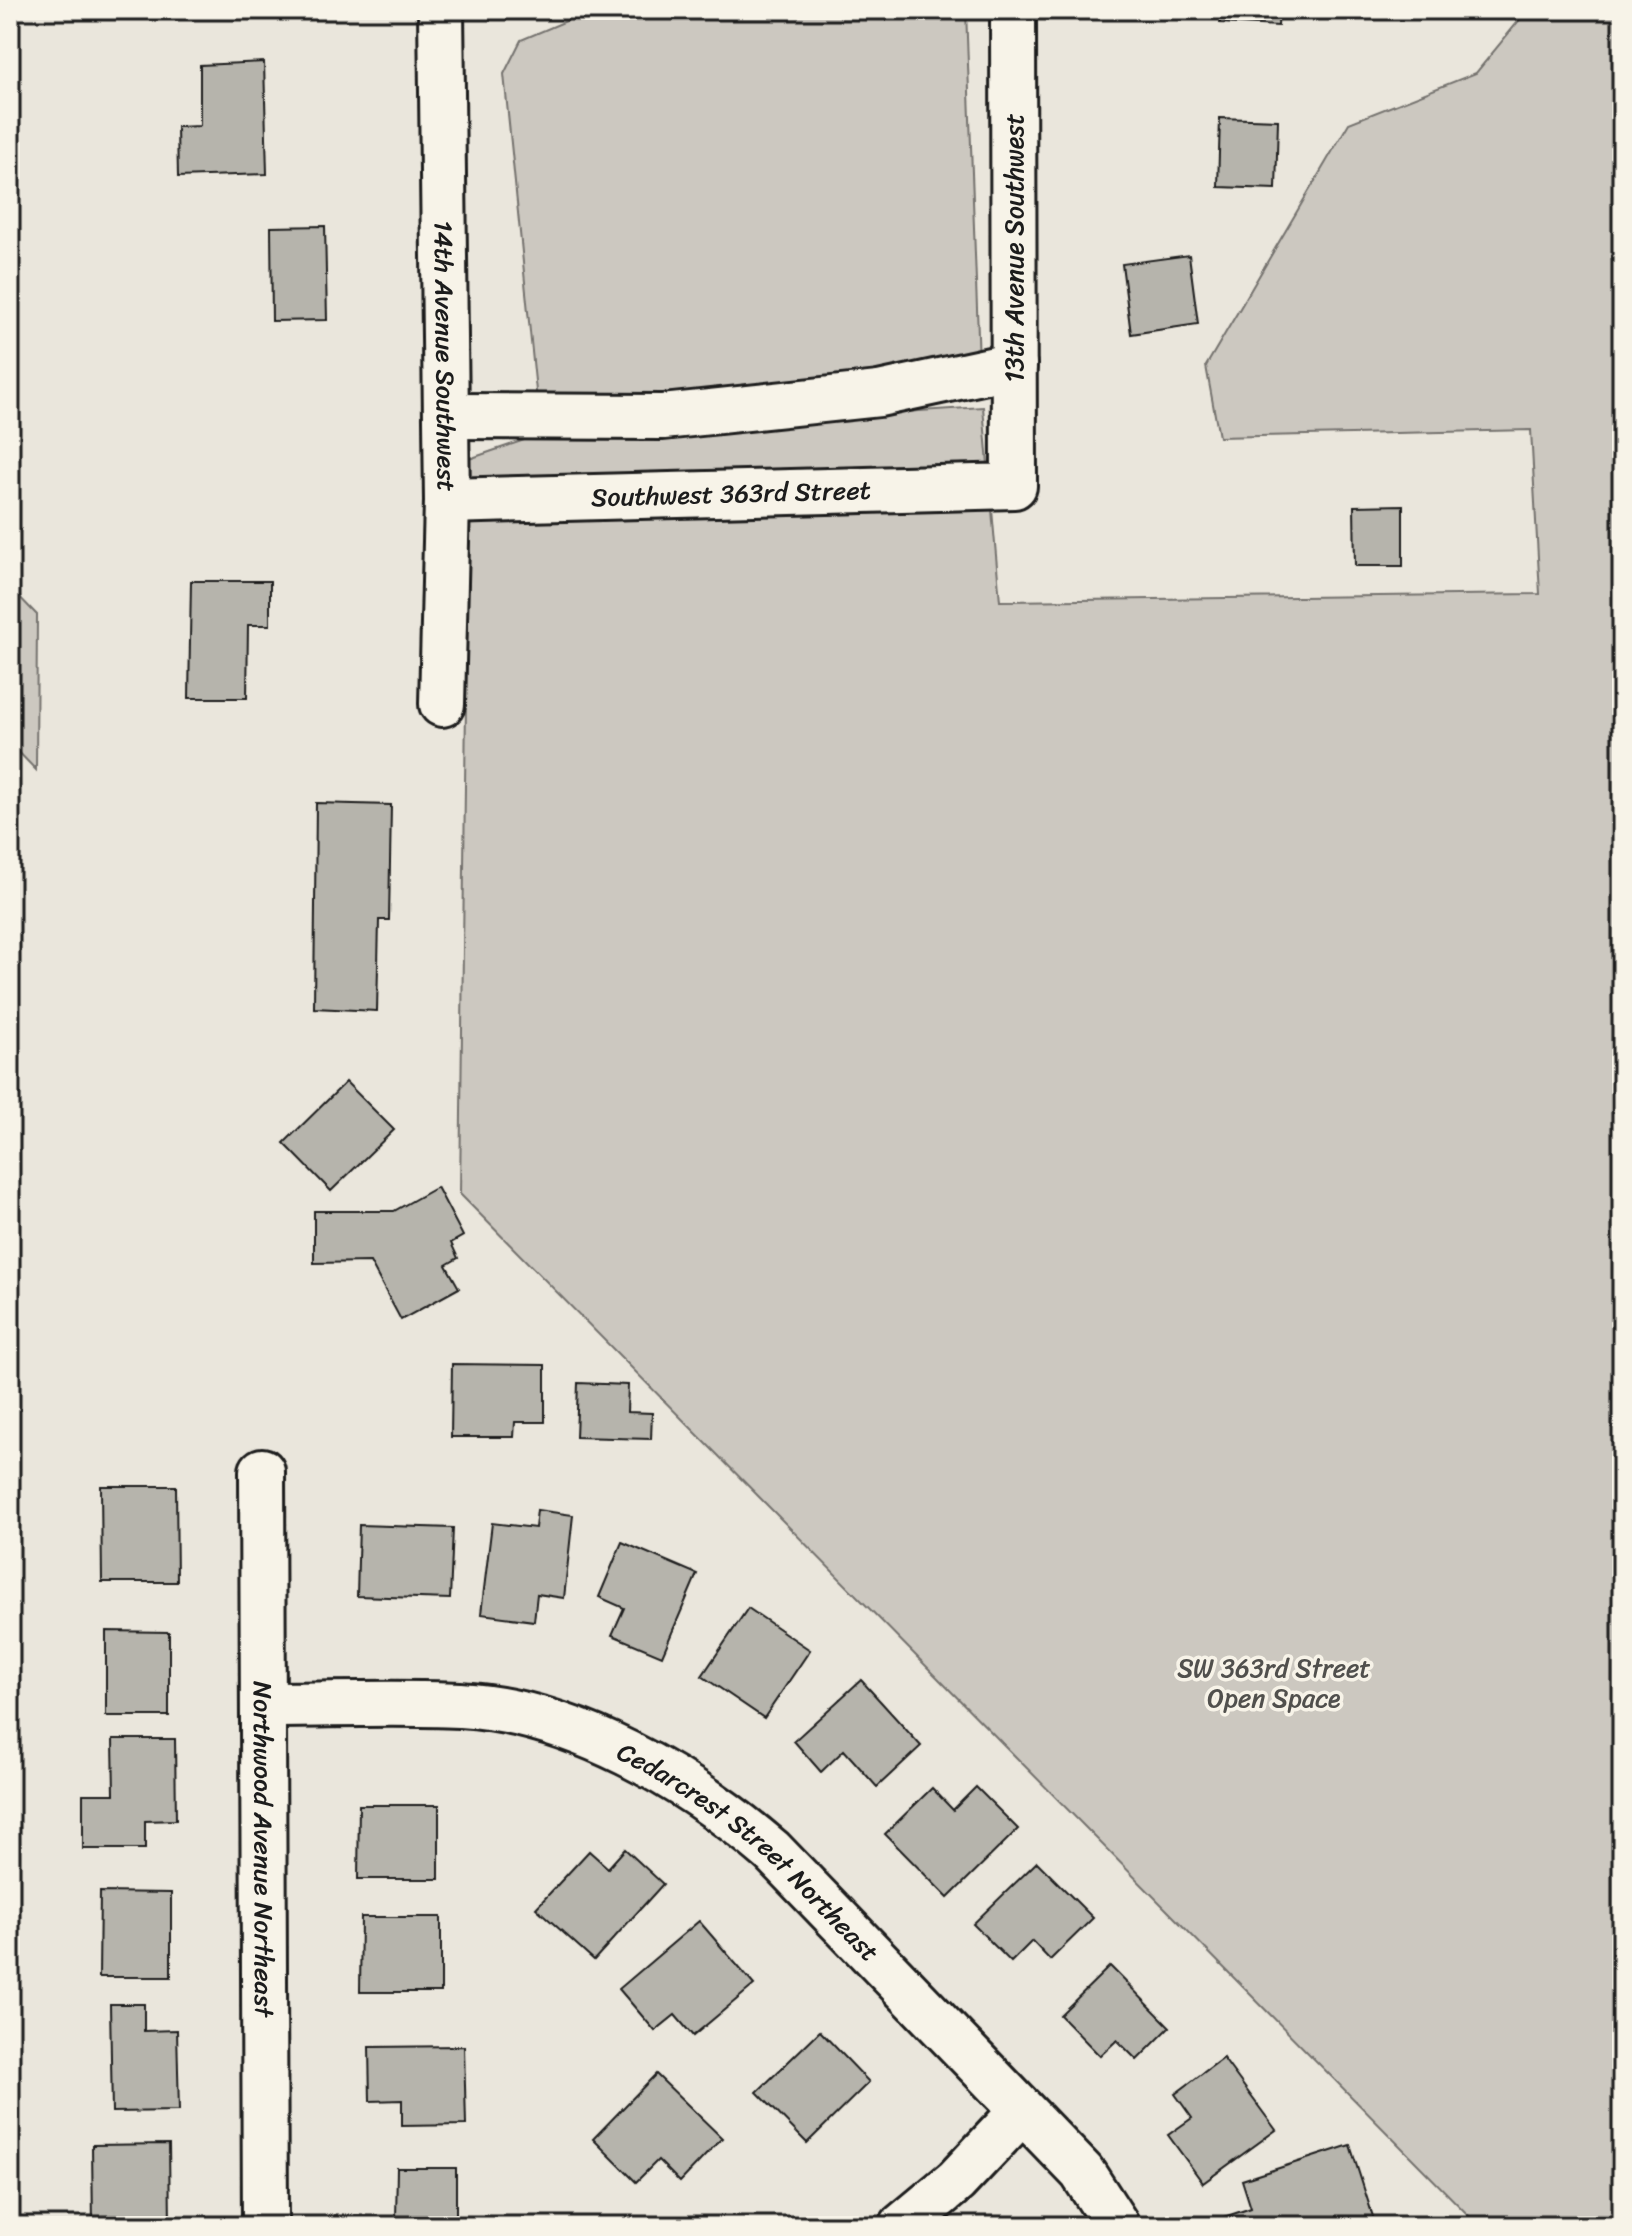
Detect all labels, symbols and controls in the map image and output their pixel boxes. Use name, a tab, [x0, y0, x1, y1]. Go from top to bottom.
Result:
street label: 13th Avenue Southwest	[991, 113, 1037, 383]
street label: 14th Avenue Southwest	[421, 220, 470, 492]
street label: Southwest 363rd Street	[590, 467, 872, 520]
park label: SW 363rd Street Open Space	[1177, 1645, 1371, 1721]
street label: Northwood Avenue Northeast	[240, 1681, 287, 2019]
street label: Cedarcrest Street Northeast	[609, 1729, 891, 1973]

